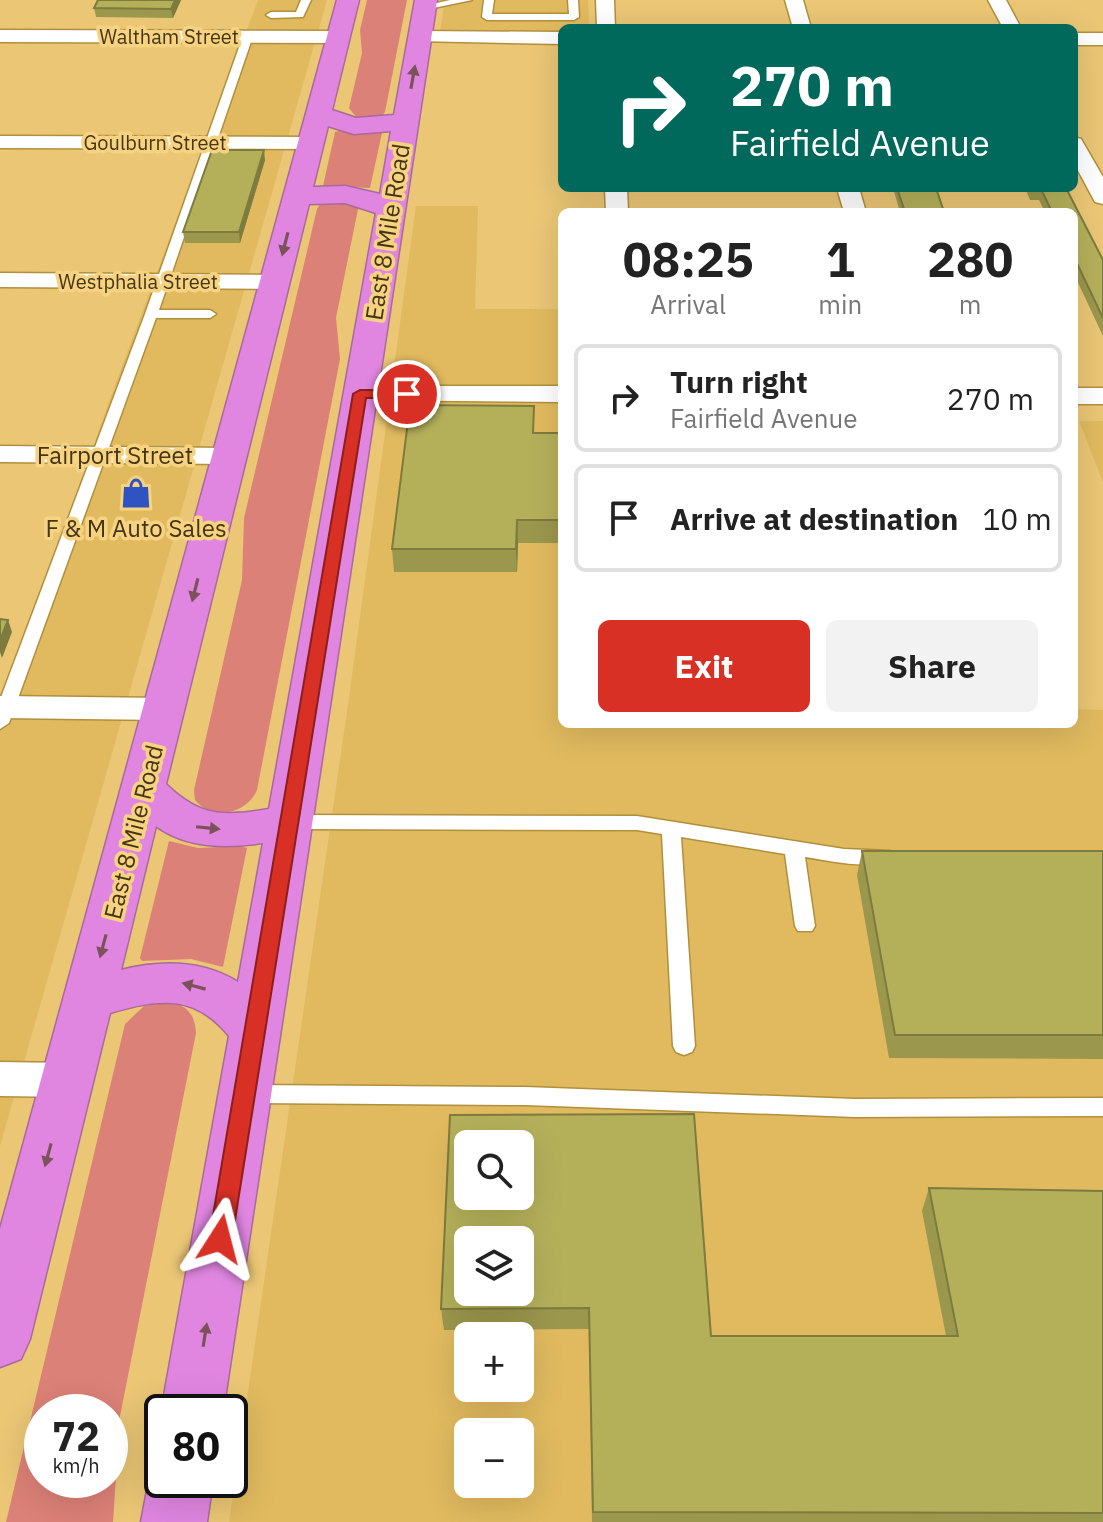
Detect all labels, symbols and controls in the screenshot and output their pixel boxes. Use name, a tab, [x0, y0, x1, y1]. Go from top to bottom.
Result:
street label: Waltham Street	[99, 23, 239, 50]
text: 270 m	[730, 49, 894, 121]
icon: right	[598, 56, 702, 160]
one-way arrow	[407, 65, 419, 90]
text: Fairfield Avenue	[730, 119, 990, 166]
street label: Goulburn Street	[83, 129, 227, 156]
street label: East 8 Mile Road	[357, 141, 417, 323]
text: 08:25	[623, 228, 754, 290]
text: 1	[826, 228, 855, 290]
text: 280	[927, 228, 1013, 290]
one-way arrow	[278, 231, 290, 256]
street label: Westphalia Street	[58, 268, 218, 295]
text: Arrival	[650, 287, 726, 321]
text: min	[818, 287, 862, 321]
text: m	[959, 287, 981, 321]
pin	[373, 360, 441, 428]
text: Turn right	[670, 362, 808, 401]
icon: arrive	[385, 372, 429, 416]
icon: right	[602, 376, 646, 420]
text: 270 m	[947, 379, 1034, 418]
text: Fairfield Avenue	[670, 401, 858, 435]
street label: Fairport Street	[37, 439, 193, 471]
shop icon: F & M Auto Sales	[119, 476, 153, 510]
icon: arrive	[602, 496, 646, 540]
text: Arrive at destination	[670, 499, 958, 538]
text: 10 m	[982, 499, 1052, 538]
place label: F & M Auto Sales	[45, 512, 227, 544]
one-way arrow	[188, 578, 200, 603]
button: Exit	[598, 620, 810, 712]
button: Share	[826, 620, 1038, 712]
street label: East 8 Mile Road	[96, 742, 170, 922]
one-way arrow	[196, 822, 221, 835]
one-way arrow	[97, 934, 109, 959]
one-way arrow	[181, 979, 206, 991]
map controls	[454, 1130, 534, 1498]
button: search	[454, 1130, 534, 1210]
one-way arrow	[41, 1144, 54, 1168]
position arrow	[178, 1197, 262, 1281]
button: layers	[454, 1226, 534, 1306]
one-way arrow	[199, 1322, 211, 1347]
button: +	[454, 1322, 534, 1402]
speed limit sign: 80	[144, 1394, 248, 1498]
text: 72	[52, 1410, 100, 1462]
button: −	[454, 1418, 534, 1498]
text: km/h	[52, 1452, 100, 1479]

